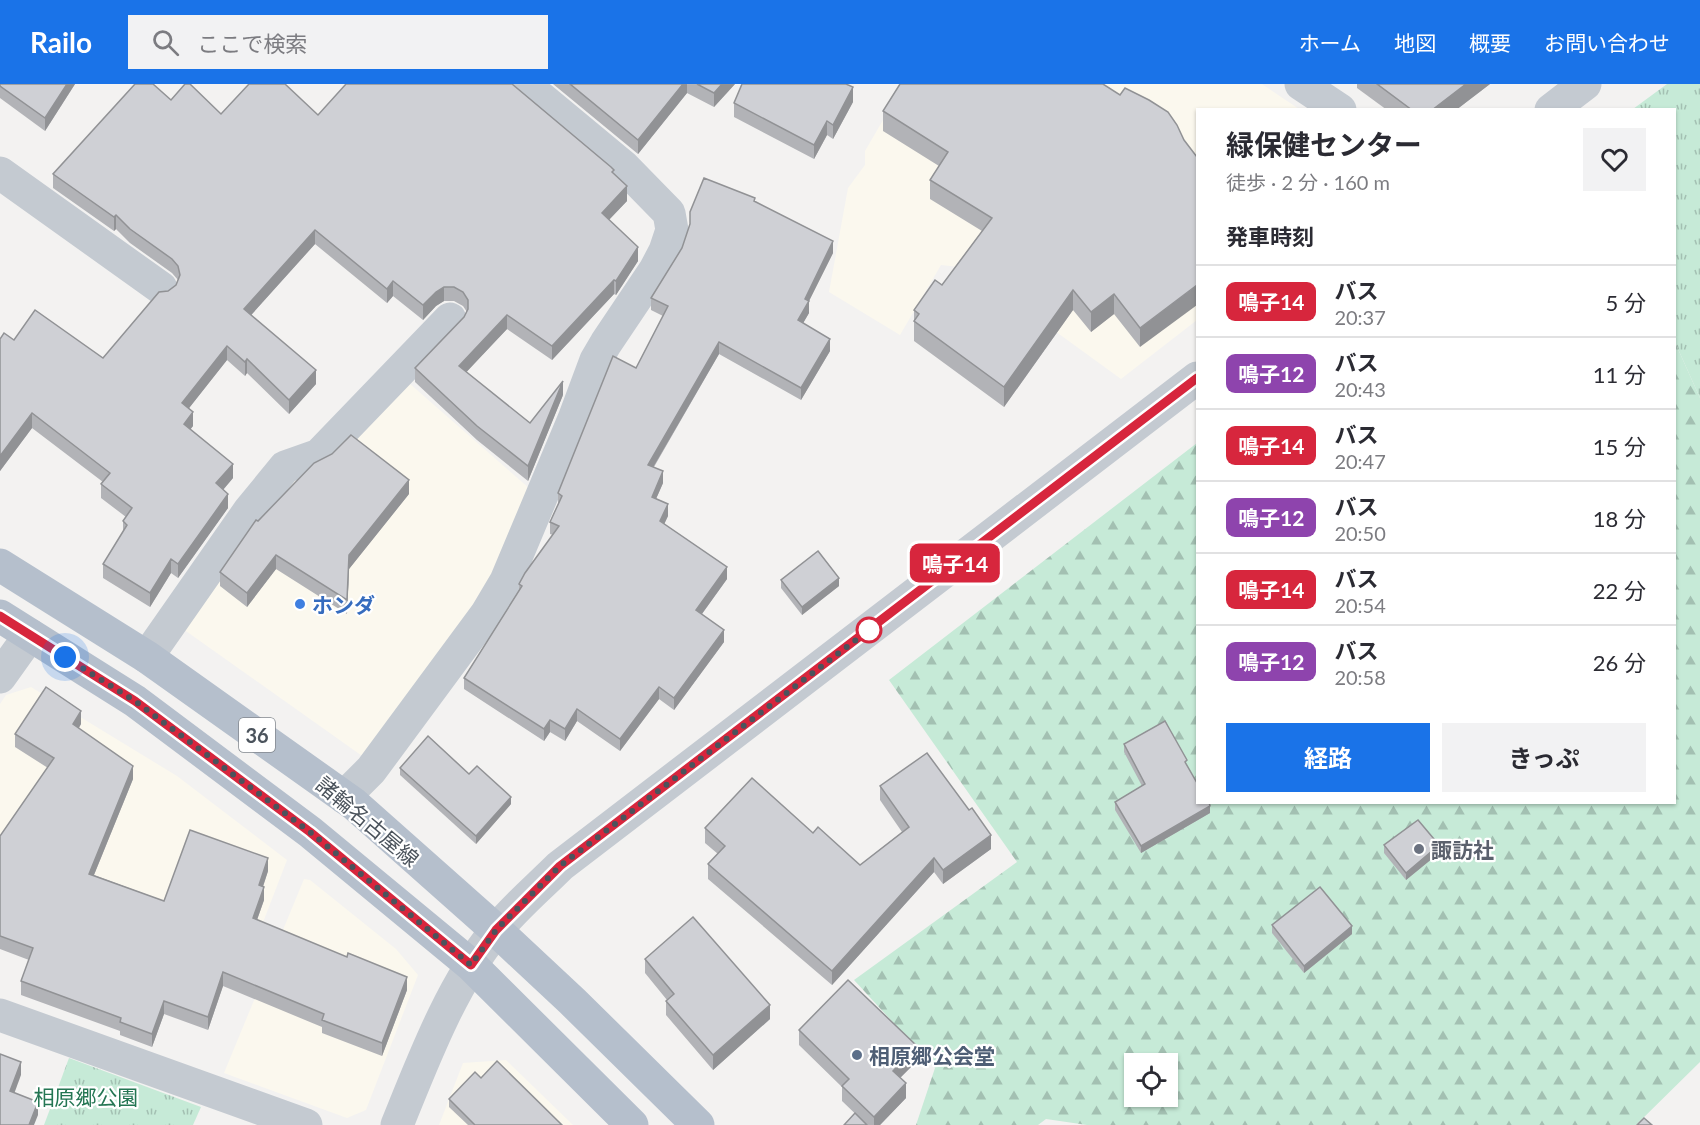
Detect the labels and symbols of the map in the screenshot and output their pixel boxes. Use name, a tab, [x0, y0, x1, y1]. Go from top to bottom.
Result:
line badge: 鳴子14	[913, 544, 997, 582]
place label: ホンダ	[312, 592, 375, 617]
marker: ホンダ	[293, 597, 307, 611]
unlabelled marker	[856, 617, 882, 643]
your location	[50, 642, 80, 672]
road number: 36	[239, 718, 275, 752]
street label: 諸輪名古屋線	[312, 771, 424, 871]
place label: 諏訪社	[1431, 837, 1494, 862]
marker: 諏訪社	[1412, 842, 1426, 856]
place label: 相原郷公会堂	[869, 1043, 995, 1068]
marker: 相原郷公会堂	[850, 1048, 864, 1062]
park label: 相原郷公園	[34, 1084, 139, 1109]

